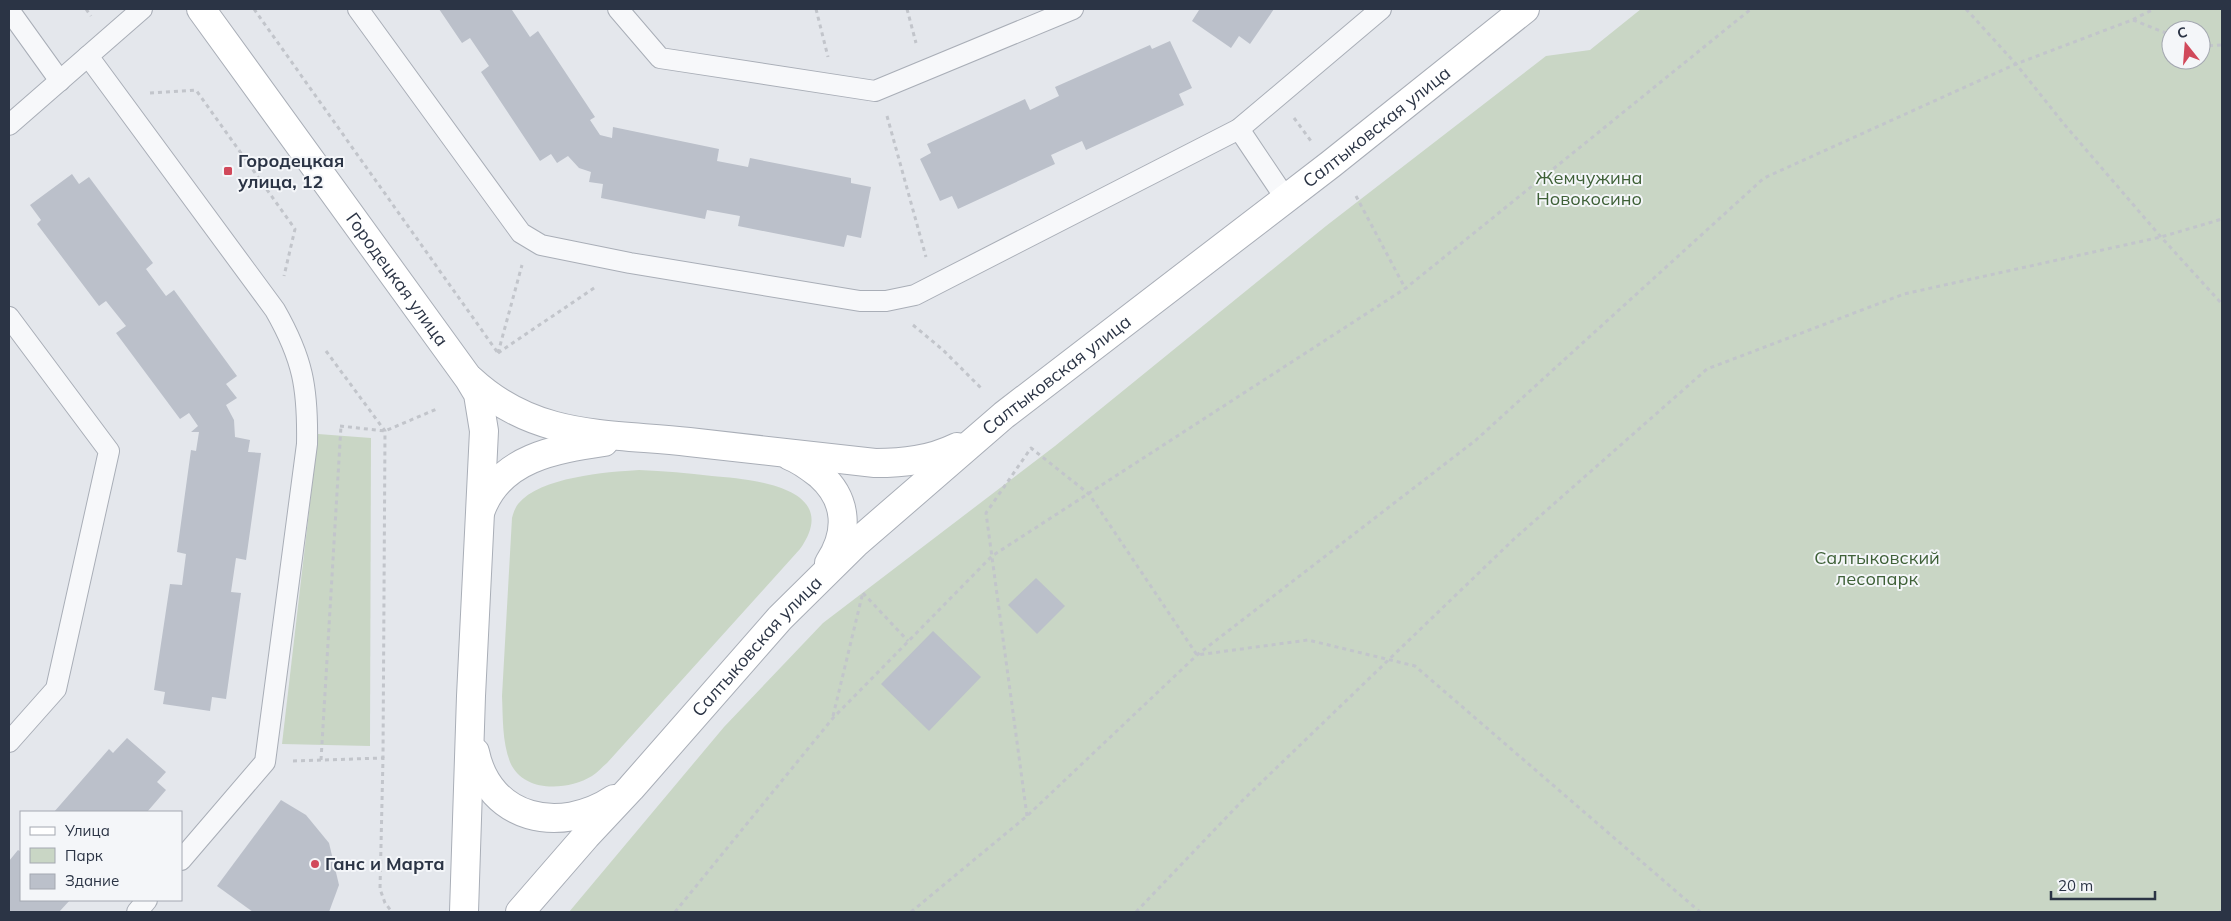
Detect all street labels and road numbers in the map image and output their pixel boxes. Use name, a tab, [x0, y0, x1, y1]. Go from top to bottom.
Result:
street label: Салтыковская улица	[1298, 61, 1455, 192]
street label: Городецкая улица	[341, 208, 453, 351]
street label: Салтыковская улица	[977, 310, 1135, 440]
street label: Салтыковская улица	[687, 571, 827, 721]

